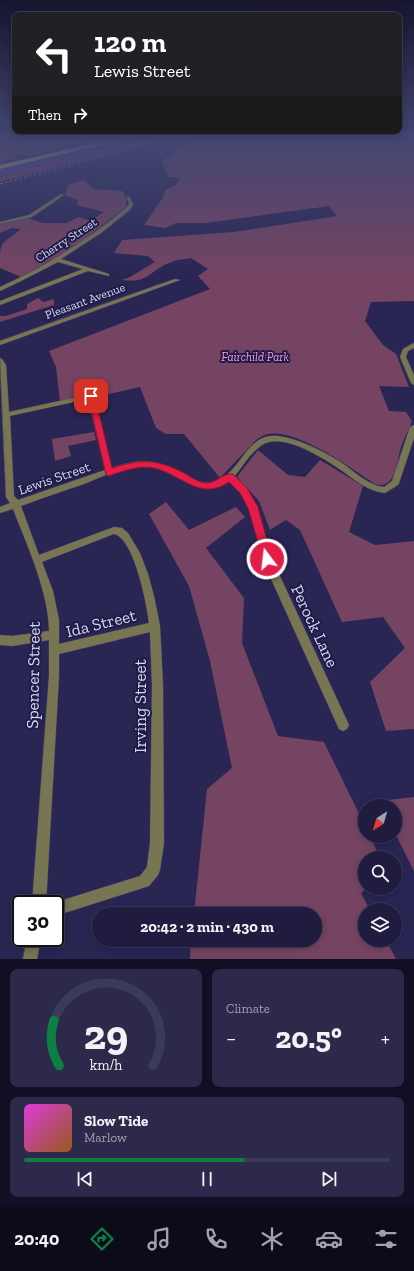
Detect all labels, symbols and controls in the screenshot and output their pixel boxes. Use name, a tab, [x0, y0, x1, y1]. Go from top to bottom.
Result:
text: 120 m	[94, 26, 166, 59]
icon: left	[28, 28, 80, 80]
text: Lewis Street	[94, 60, 190, 82]
icon: right	[69, 104, 91, 126]
text: Then	[28, 106, 61, 124]
street label: Cherry Street	[33, 215, 100, 265]
street label: Pleasant Avenue	[43, 280, 127, 322]
park label: Fairchild Park	[221, 350, 289, 364]
pin	[74, 379, 108, 413]
icon: arrive	[80, 385, 102, 407]
street label: Lewis Street	[16, 458, 93, 499]
position arrow	[246, 538, 288, 580]
street label: Perock Lane	[287, 581, 343, 671]
street label: Ida Street	[64, 605, 139, 641]
street label: Spencer Street	[22, 620, 44, 729]
street label: Irving Street	[130, 658, 150, 753]
north arrow	[358, 799, 402, 843]
map controls	[358, 799, 402, 947]
button: search	[358, 851, 402, 895]
speed limit sign: 30	[12, 895, 64, 947]
button: layers	[358, 903, 402, 947]
text: 20:42 · 2 min · 430 m	[140, 918, 274, 936]
text: Climate	[226, 1001, 270, 1016]
text: 29	[84, 1010, 128, 1060]
text: 20.5°	[275, 1020, 342, 1056]
text: −	[226, 1025, 236, 1052]
text: +	[381, 1025, 390, 1052]
text: km/h	[90, 1057, 122, 1074]
text: Slow Tide	[84, 1112, 148, 1130]
text: Marlow	[84, 1130, 127, 1145]
icon: previous	[74, 1168, 96, 1190]
icon: pause	[196, 1168, 218, 1190]
icon: next	[318, 1168, 340, 1190]
icon: directions	[88, 1225, 116, 1253]
icon: music	[145, 1225, 173, 1253]
icon: phone	[202, 1225, 230, 1253]
icon: climate	[258, 1225, 286, 1253]
icon: car	[315, 1225, 343, 1253]
icon: filters	[372, 1225, 400, 1253]
text: 20:40	[14, 1228, 59, 1250]

